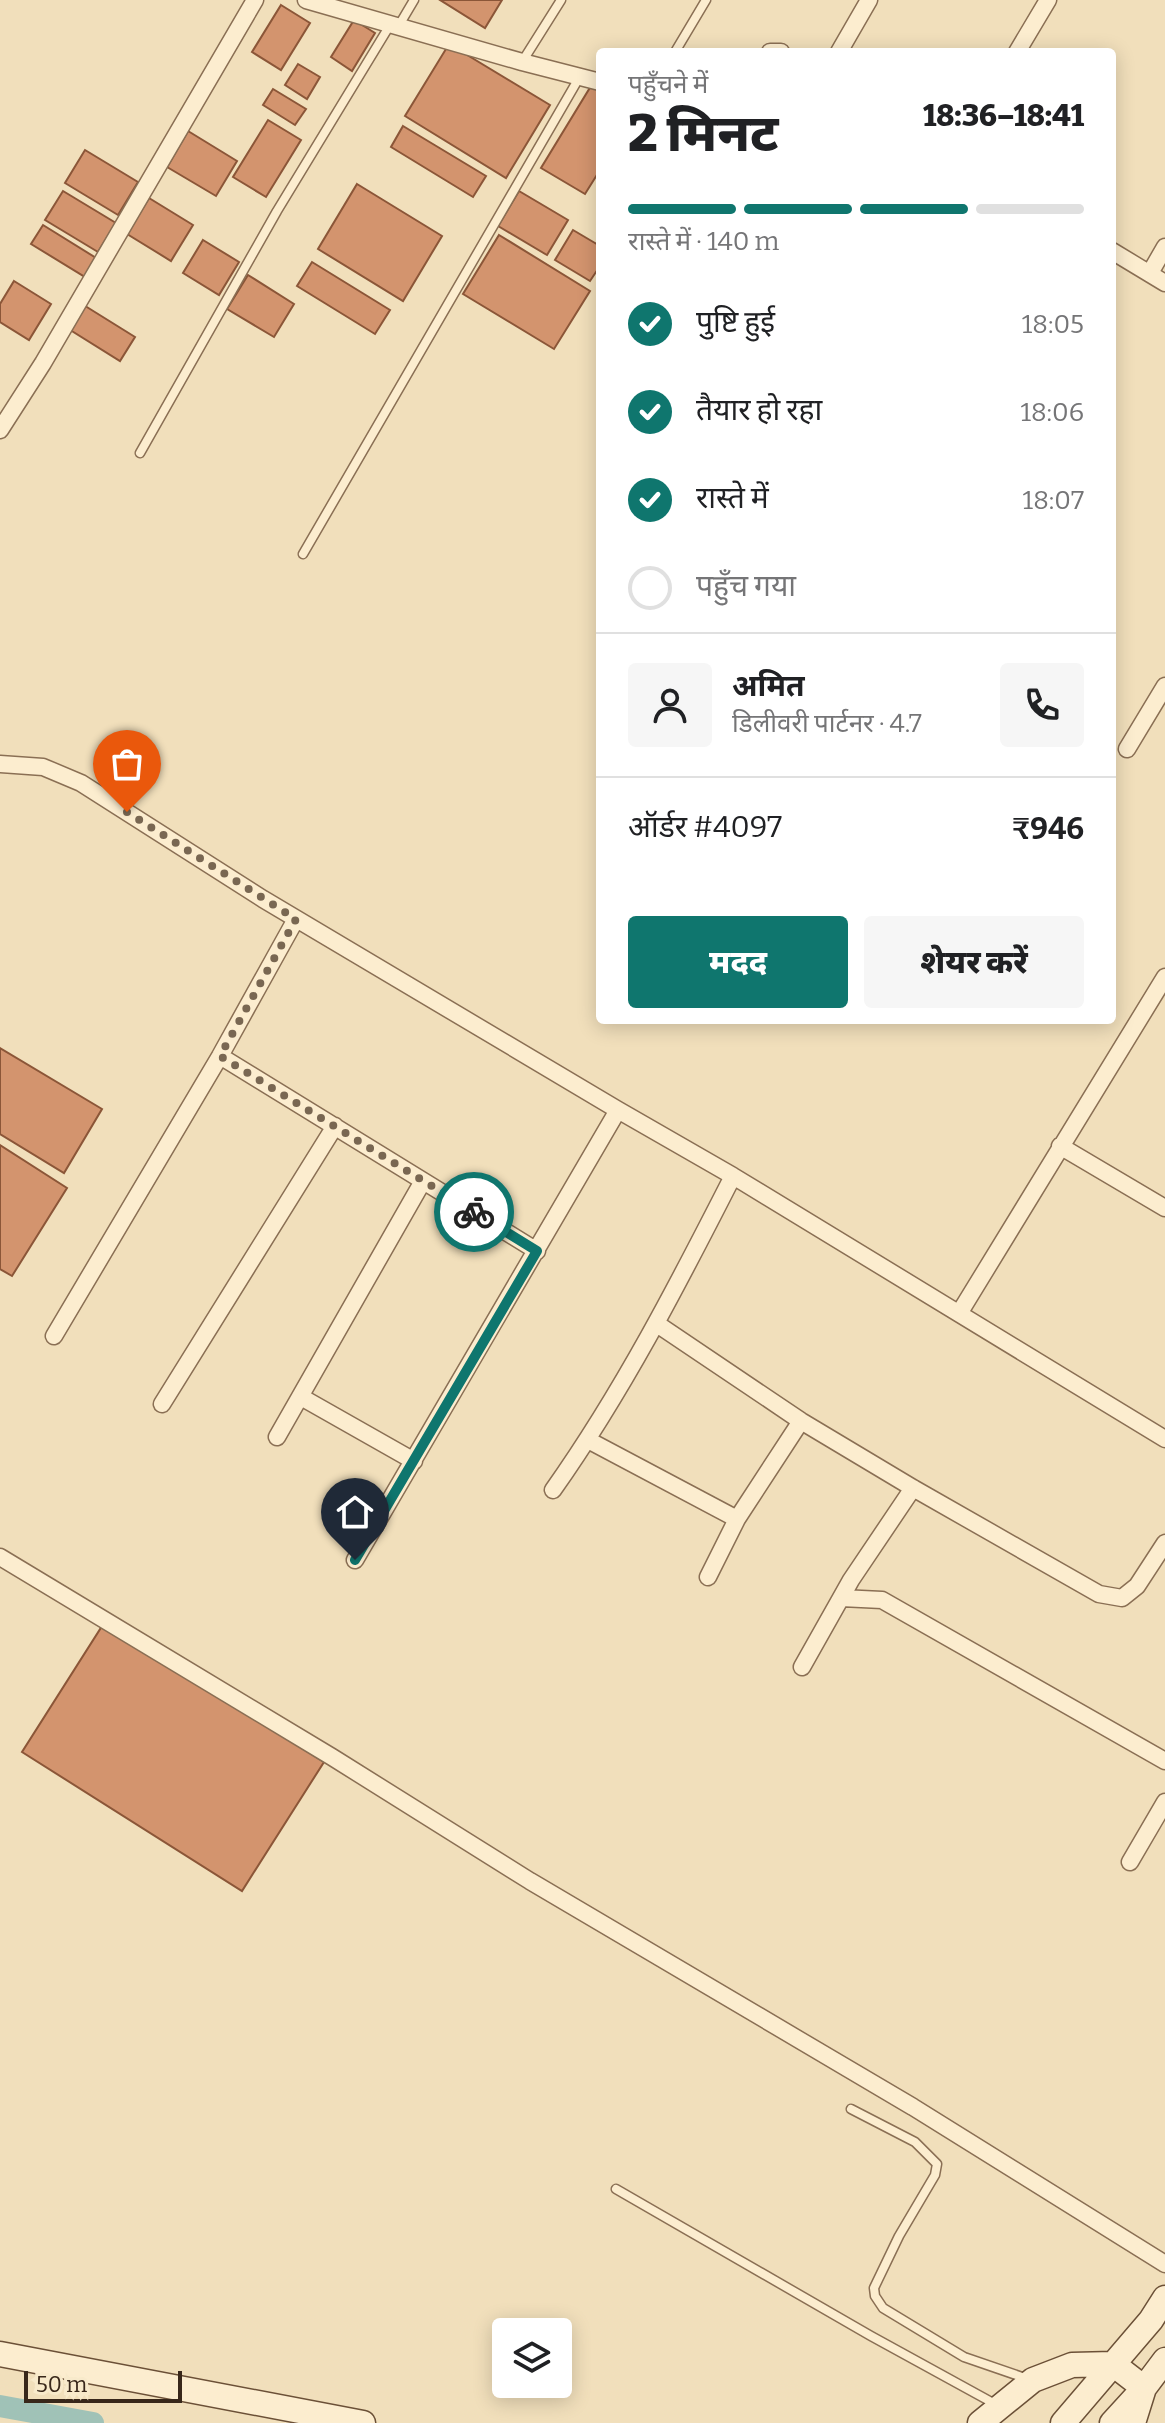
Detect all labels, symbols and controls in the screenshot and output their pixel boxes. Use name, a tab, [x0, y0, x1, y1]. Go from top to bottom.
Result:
text: पहुँचने में	[628, 69, 708, 100]
text: 18:36–18:41	[923, 98, 1084, 134]
text: 2 मिनट	[628, 102, 779, 165]
text: रास्ते में · 140 m	[628, 226, 779, 257]
icon: check	[628, 302, 672, 346]
text: पुष्टि हुई	[696, 304, 775, 340]
text: 18:05	[1022, 309, 1084, 340]
icon: check	[628, 390, 672, 434]
text: तैयार हो रहा	[696, 392, 822, 428]
text: 18:06	[1020, 397, 1084, 428]
icon: check	[628, 478, 672, 522]
text: रास्ते में	[696, 480, 769, 516]
text: 18:07	[1023, 485, 1084, 516]
text: पहुँच गया	[696, 568, 796, 604]
button: person	[628, 663, 712, 747]
button: phone	[1000, 663, 1084, 747]
text: अमित	[732, 668, 805, 704]
text: डिलीवरी पार्टनर · 4.7	[732, 708, 922, 739]
pin	[93, 730, 161, 812]
icon: bag	[105, 742, 149, 786]
text: ऑर्डर #4097	[628, 809, 782, 845]
text: ₹946	[1011, 811, 1084, 847]
button: मदद	[628, 916, 848, 1008]
button: शेयर करें	[864, 916, 1084, 1008]
courier	[434, 1172, 514, 1252]
icon: bike	[452, 1190, 496, 1234]
pin	[321, 1478, 389, 1560]
icon: home	[333, 1490, 377, 1534]
map controls	[492, 2318, 572, 2398]
button: layers	[492, 2318, 572, 2398]
scale bar	[24, 2367, 182, 2403]
text: 50 m	[36, 2371, 87, 2398]

